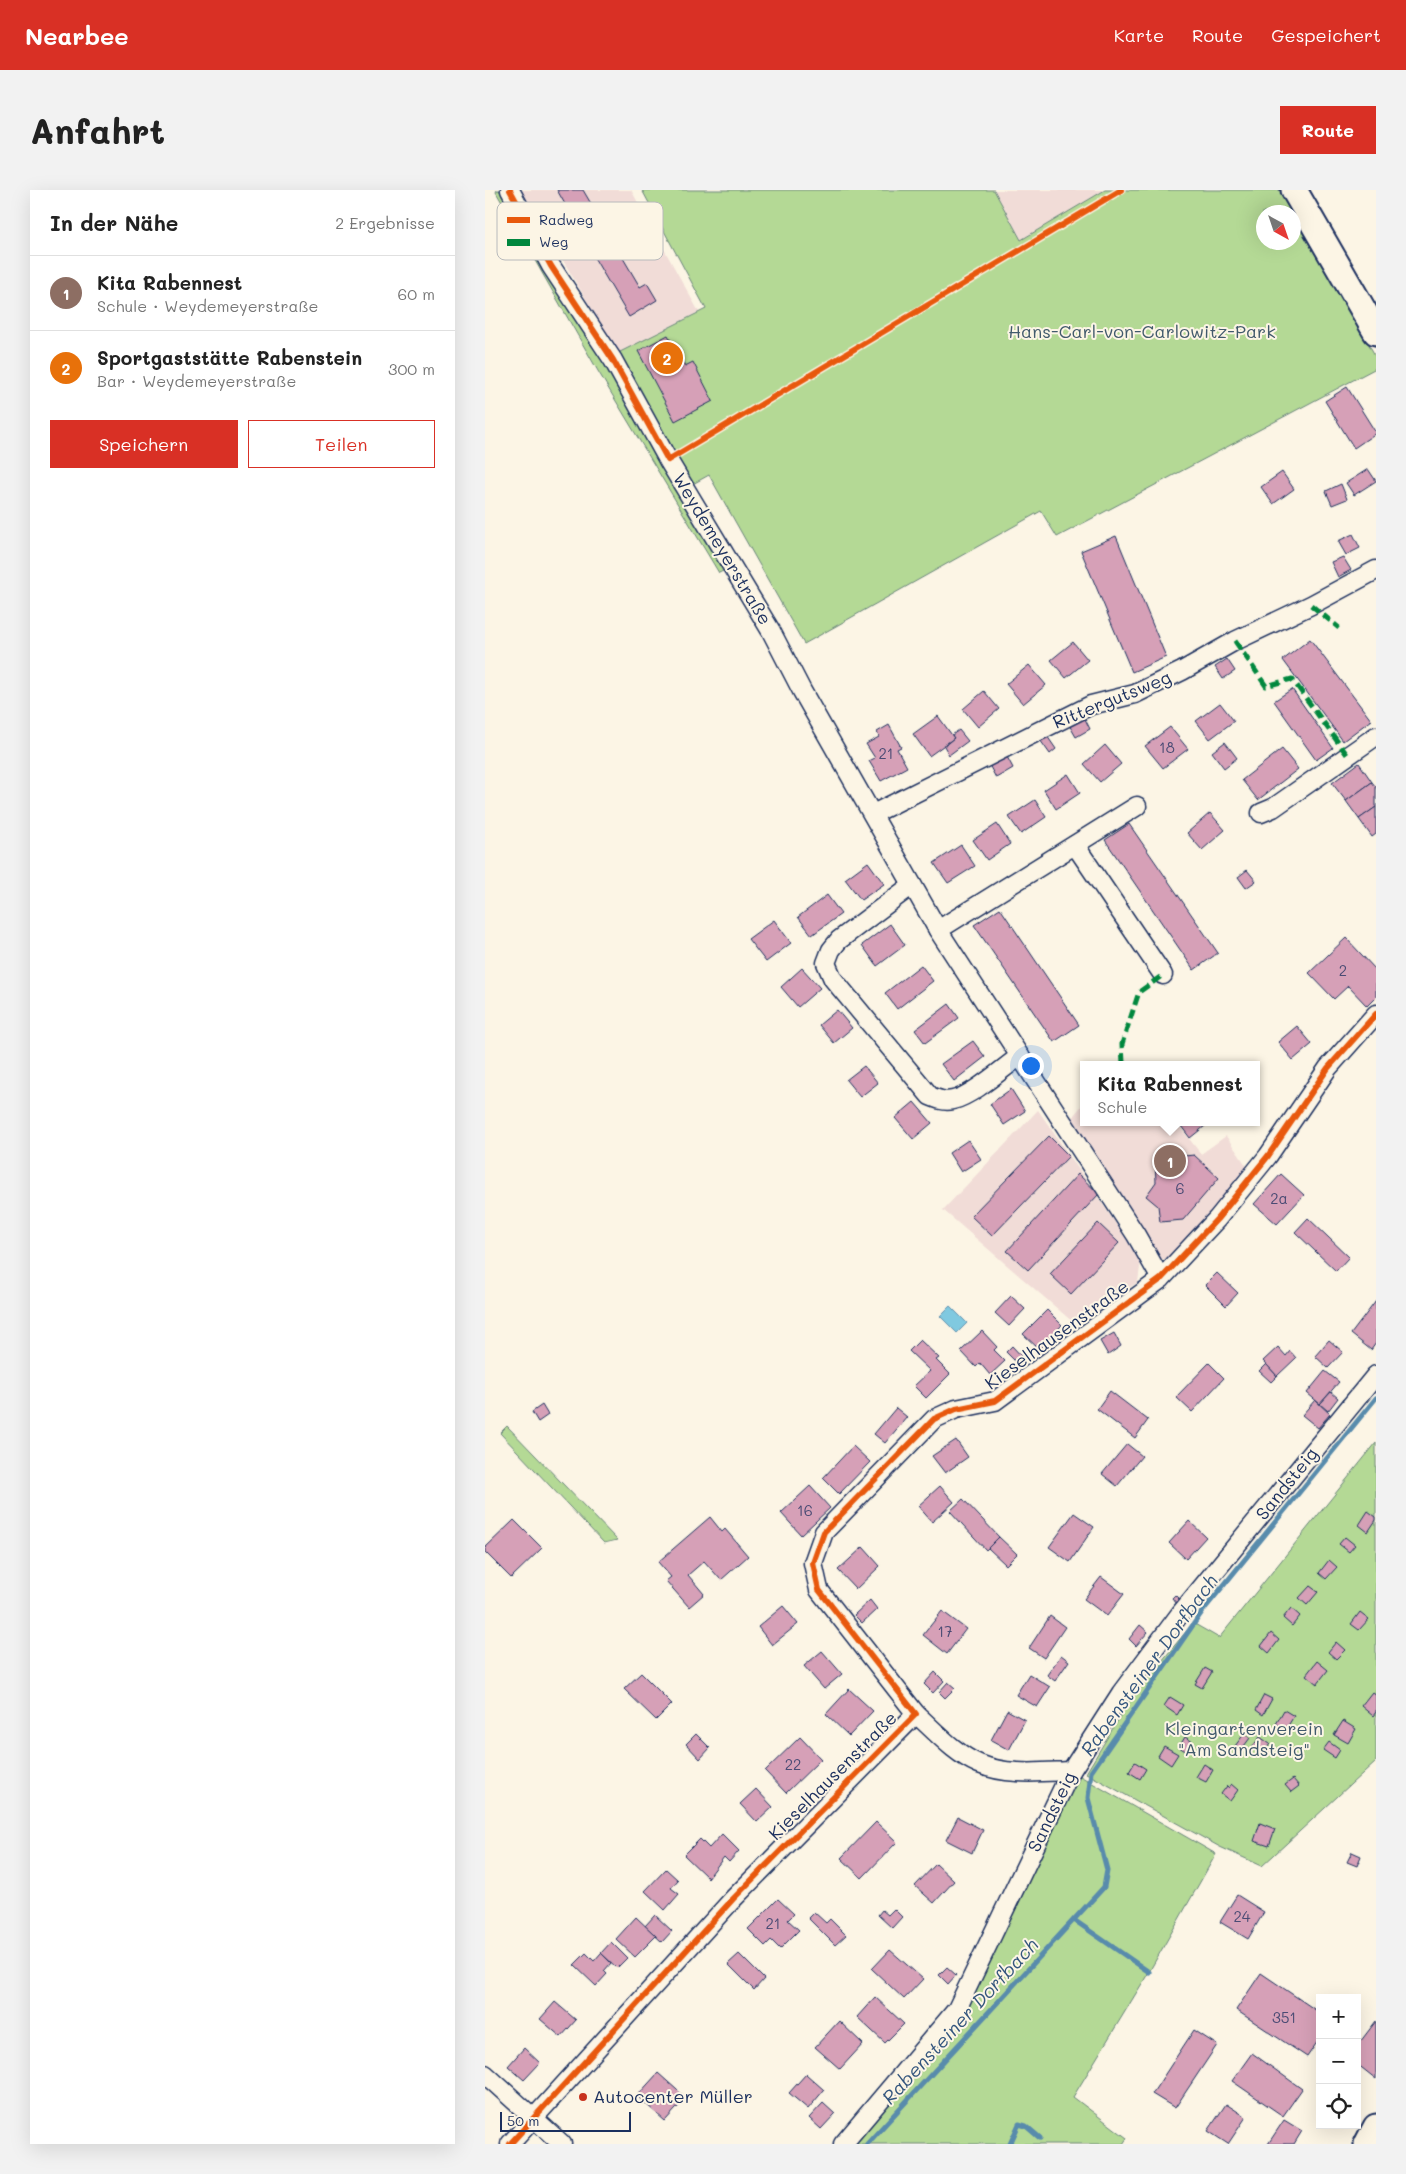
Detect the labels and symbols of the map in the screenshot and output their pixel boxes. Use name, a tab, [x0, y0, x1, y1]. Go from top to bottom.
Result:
legend	[497, 202, 663, 260]
north arrow	[1256, 205, 1301, 250]
text: Radweg	[539, 210, 593, 229]
text: Weg	[539, 232, 568, 251]
park label: Hans-Carl-von-Carlowitz-Park	[1008, 319, 1276, 343]
pin: 2	[651, 339, 683, 377]
street label: Weydemeyerstraße	[668, 468, 778, 629]
street label: Rittergutsweg	[1049, 664, 1174, 734]
house number: 18	[1159, 737, 1175, 757]
house number: 21	[878, 743, 894, 763]
house number: 2	[1339, 960, 1347, 980]
your location	[1018, 1053, 1044, 1079]
pin: 1	[1154, 1142, 1186, 1180]
house number: 6	[1175, 1178, 1185, 1198]
house number: 2a	[1270, 1188, 1288, 1208]
street label: Kieselhausenstraße	[980, 1274, 1133, 1395]
street label: Sandsteig	[1250, 1442, 1323, 1525]
house number: 16	[797, 1500, 813, 1520]
water label: Rabensteiner Dorfbach	[1074, 1569, 1223, 1760]
house number: 17	[937, 1621, 953, 1641]
street label: Kieselhausenstraße	[763, 1706, 902, 1845]
park label: Kleingartenverein "Am Sandsteig"	[1165, 1716, 1323, 1761]
house number: 22	[785, 1754, 801, 1774]
street label: Sandsteig	[1021, 1767, 1081, 1856]
house number: 24	[1233, 1906, 1251, 1926]
house number: 21	[765, 1913, 781, 1933]
water label: Rabensteiner Dorfbach	[876, 1932, 1043, 2109]
house number: 351	[1272, 2007, 1296, 2027]
place label: Autocenter Müller	[593, 2084, 753, 2108]
marker: Autocenter Müller	[577, 2091, 589, 2103]
scale bar	[500, 2109, 631, 2132]

